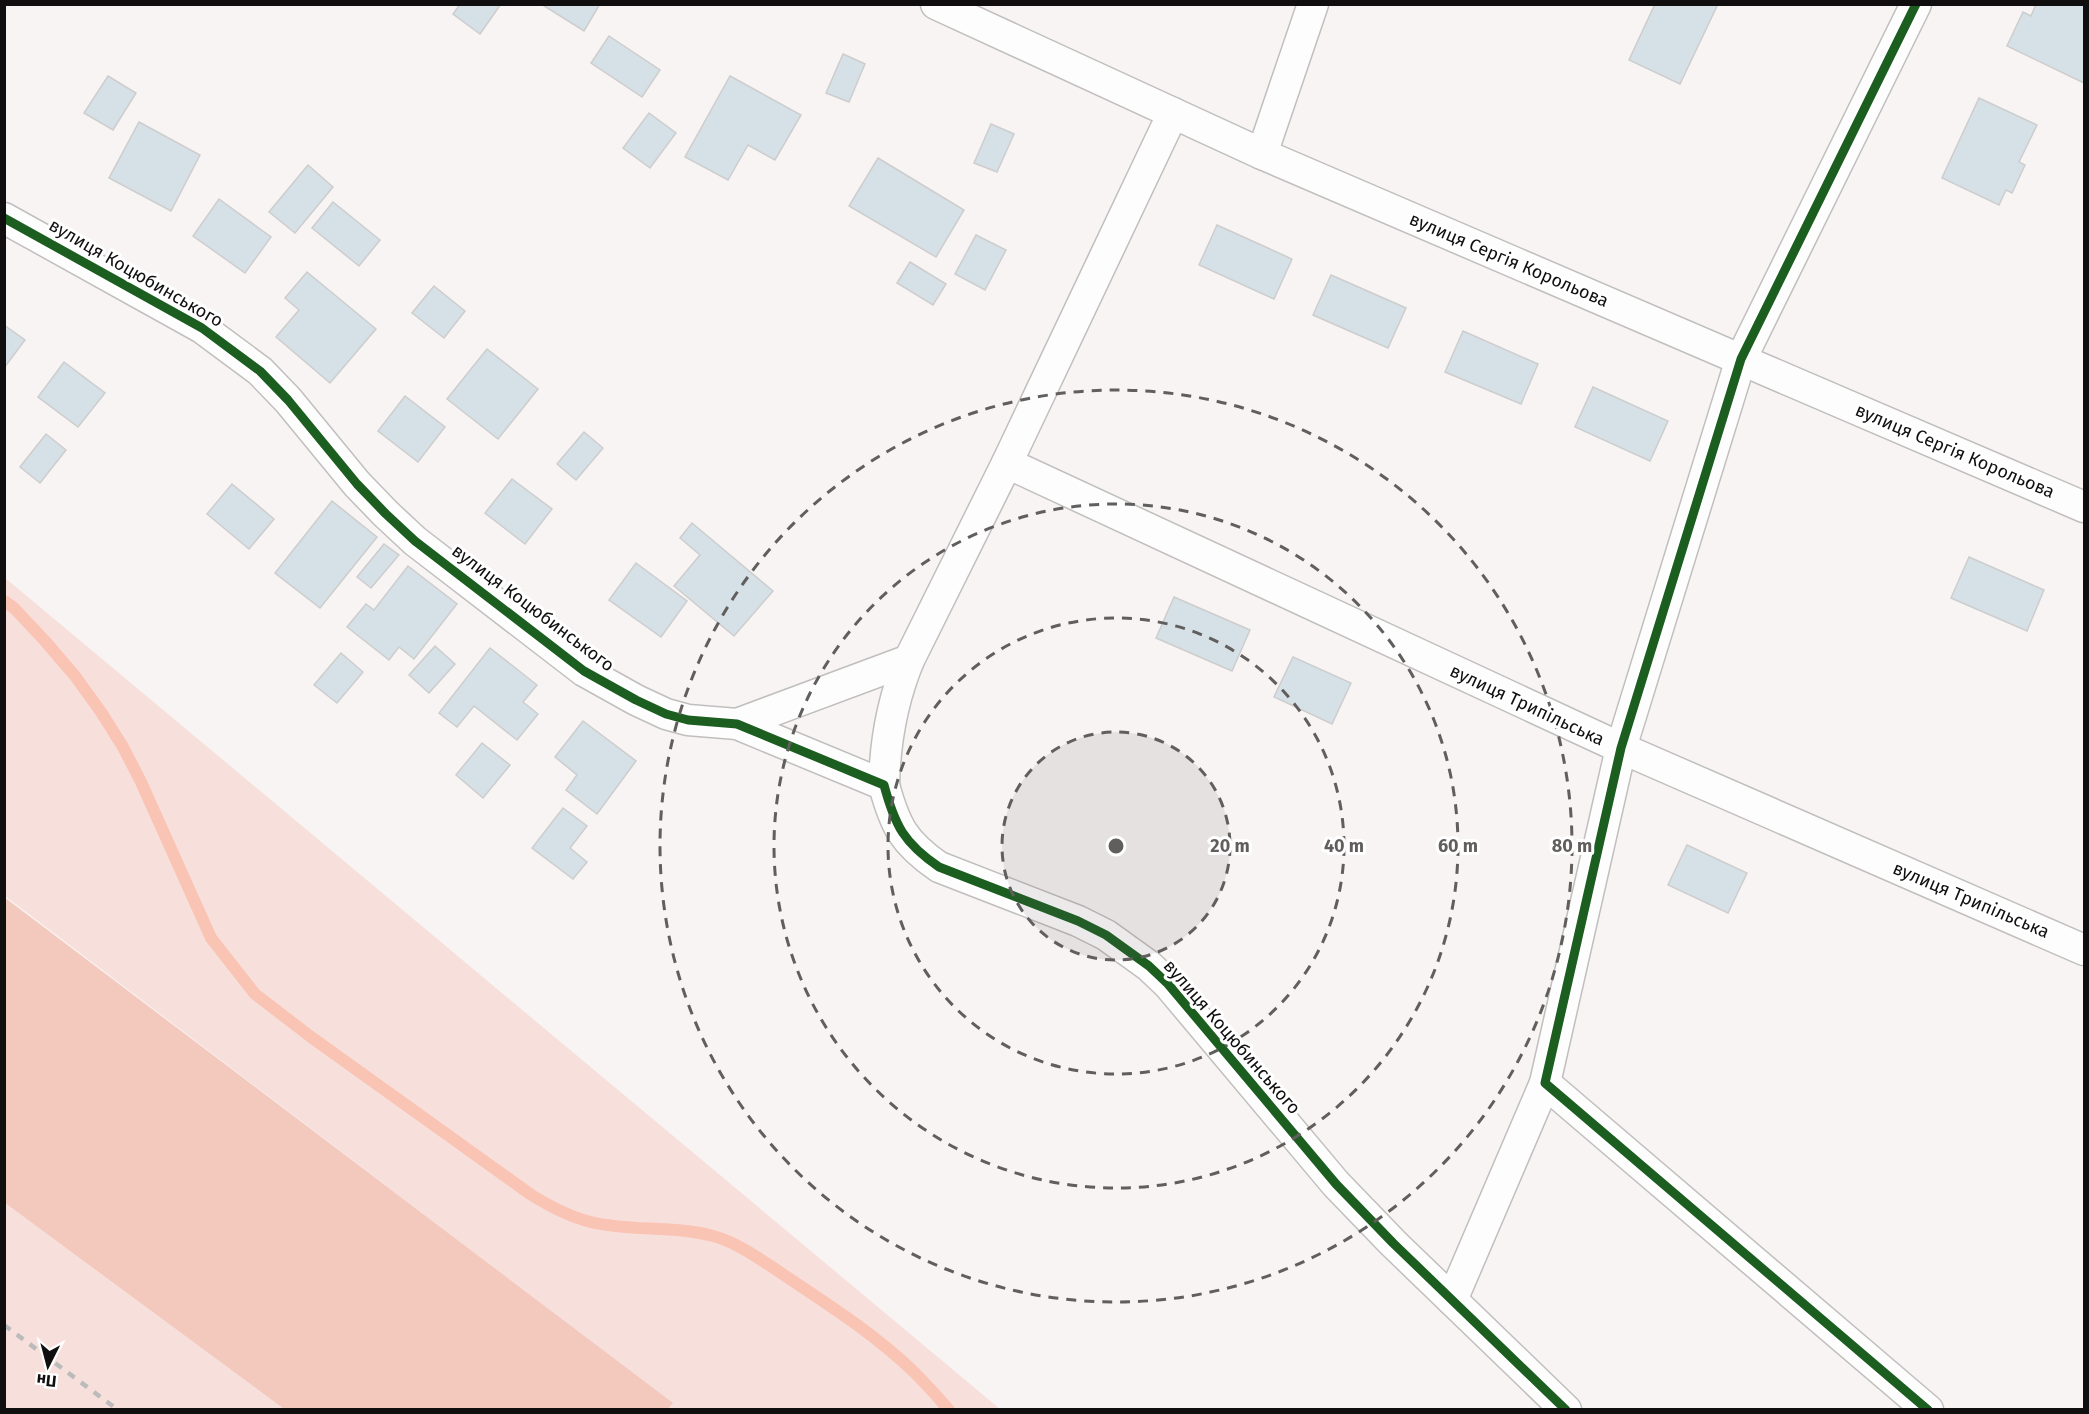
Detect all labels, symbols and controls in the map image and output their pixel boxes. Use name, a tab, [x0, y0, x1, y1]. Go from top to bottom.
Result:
street label: вулиця Сергія Корольова	[1406, 208, 1612, 312]
street label: вулиця Коцюбинського	[45, 214, 227, 332]
street label: вулиця Сергія Корольова	[1852, 399, 2058, 503]
street label: вулиця Коцюбинського	[447, 540, 619, 676]
street label: вулиця Трипільська	[1446, 660, 1608, 750]
text: 20 m	[1210, 835, 1250, 857]
text: 40 m	[1324, 835, 1364, 857]
text: 60 m	[1438, 835, 1478, 857]
text: 80 m	[1552, 835, 1592, 857]
centre of rings	[1106, 836, 1126, 856]
street label: вулиця Трипільська	[1889, 857, 2053, 943]
street label: вулиця Коцюбинського	[1159, 955, 1305, 1119]
north arrow	[18, 1336, 78, 1396]
text: Пн	[36, 1370, 57, 1391]

